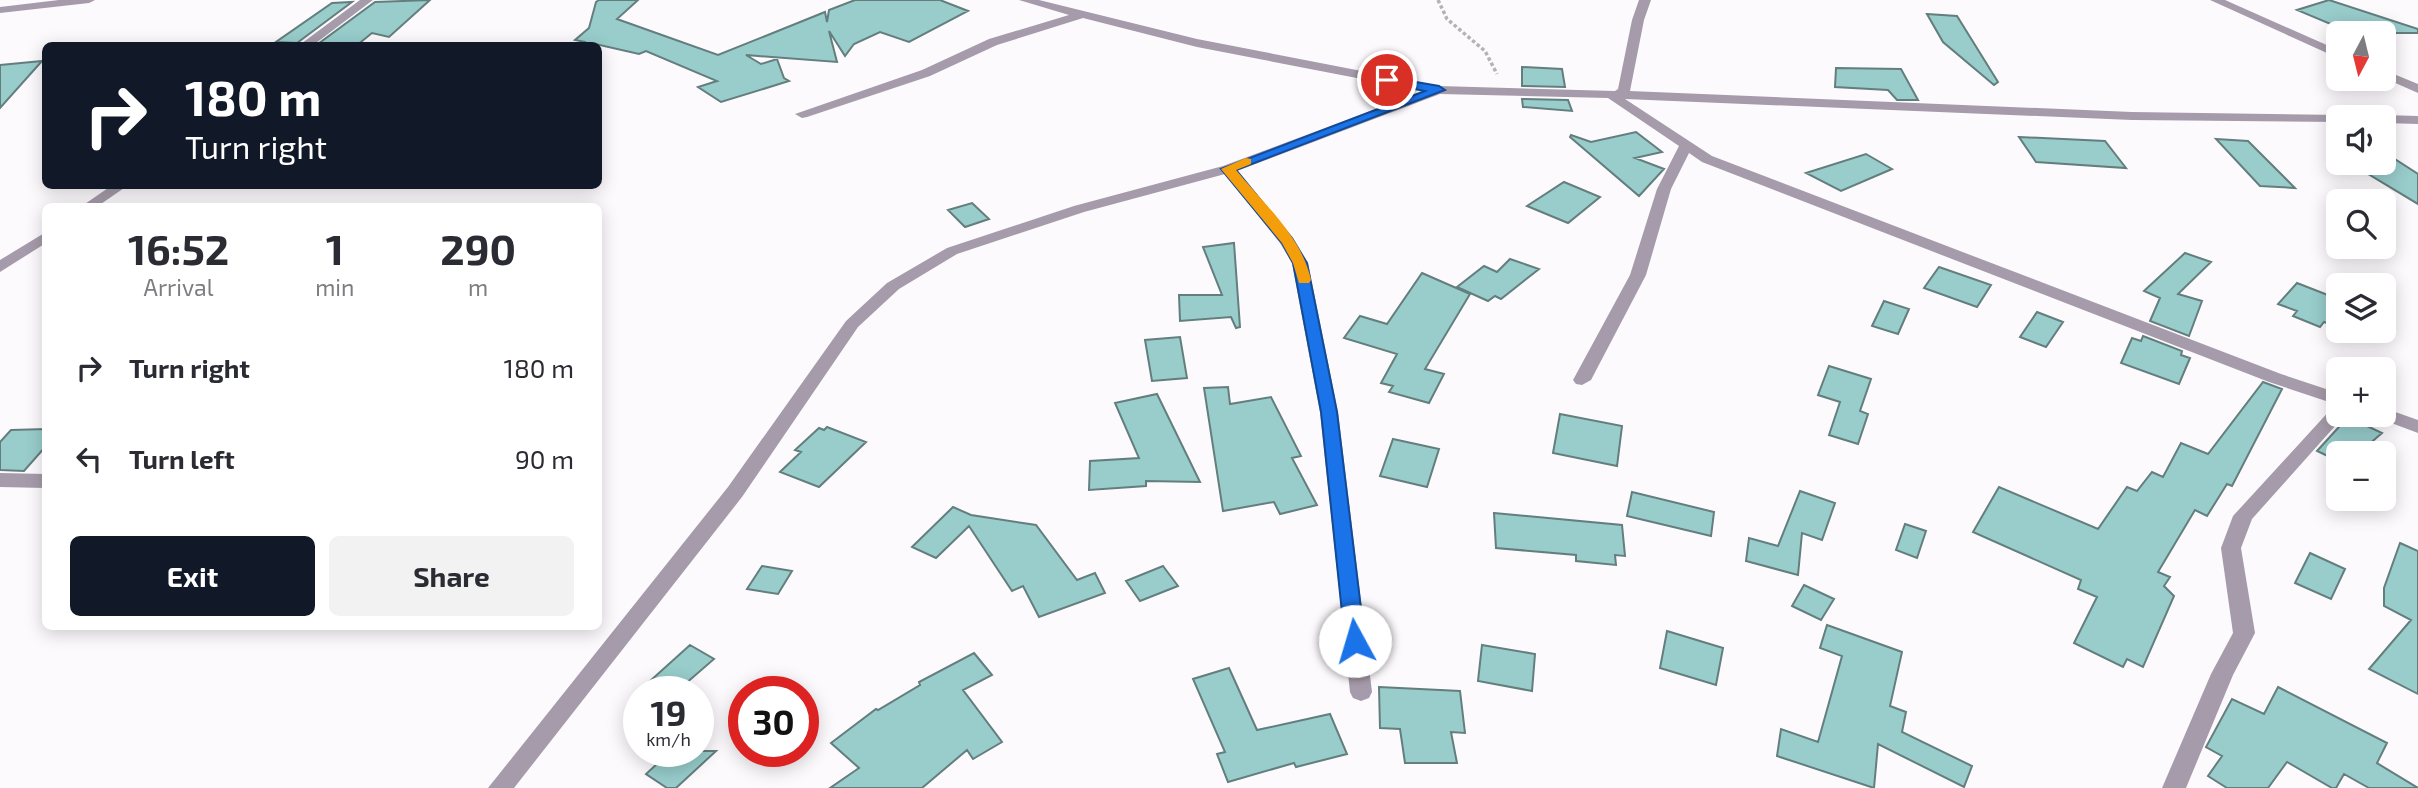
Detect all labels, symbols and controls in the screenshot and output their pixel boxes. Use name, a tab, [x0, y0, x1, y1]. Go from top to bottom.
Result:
north arrow	[2326, 21, 2396, 91]
map controls	[2326, 21, 2396, 511]
pin	[1357, 50, 1417, 110]
icon: arrive	[1368, 61, 1406, 99]
text: 180 m	[185, 67, 321, 126]
icon: right	[70, 70, 161, 161]
button: sound	[2326, 105, 2396, 175]
text: Turn right	[185, 127, 327, 165]
button: search	[2326, 189, 2396, 259]
text: 16:52	[128, 223, 229, 273]
text: 1	[326, 223, 344, 273]
text: 290	[440, 223, 516, 273]
text: Arrival	[144, 273, 214, 301]
text: min	[315, 273, 354, 301]
text: m	[468, 273, 488, 301]
button: layers	[2326, 273, 2396, 343]
icon: right	[70, 349, 108, 387]
text: Turn right	[129, 352, 250, 383]
text: 180 m	[504, 352, 574, 383]
button: +	[2326, 357, 2396, 427]
icon: left	[70, 440, 108, 478]
button: −	[2326, 441, 2396, 511]
text: Turn left	[129, 443, 235, 474]
text: 90 m	[515, 443, 574, 474]
button: Exit	[70, 536, 315, 616]
button: Share	[329, 536, 574, 616]
position arrow	[1318, 604, 1392, 678]
speed limit sign: 30	[728, 676, 819, 767]
text: 19	[651, 691, 686, 733]
text: km/h	[646, 728, 691, 750]

